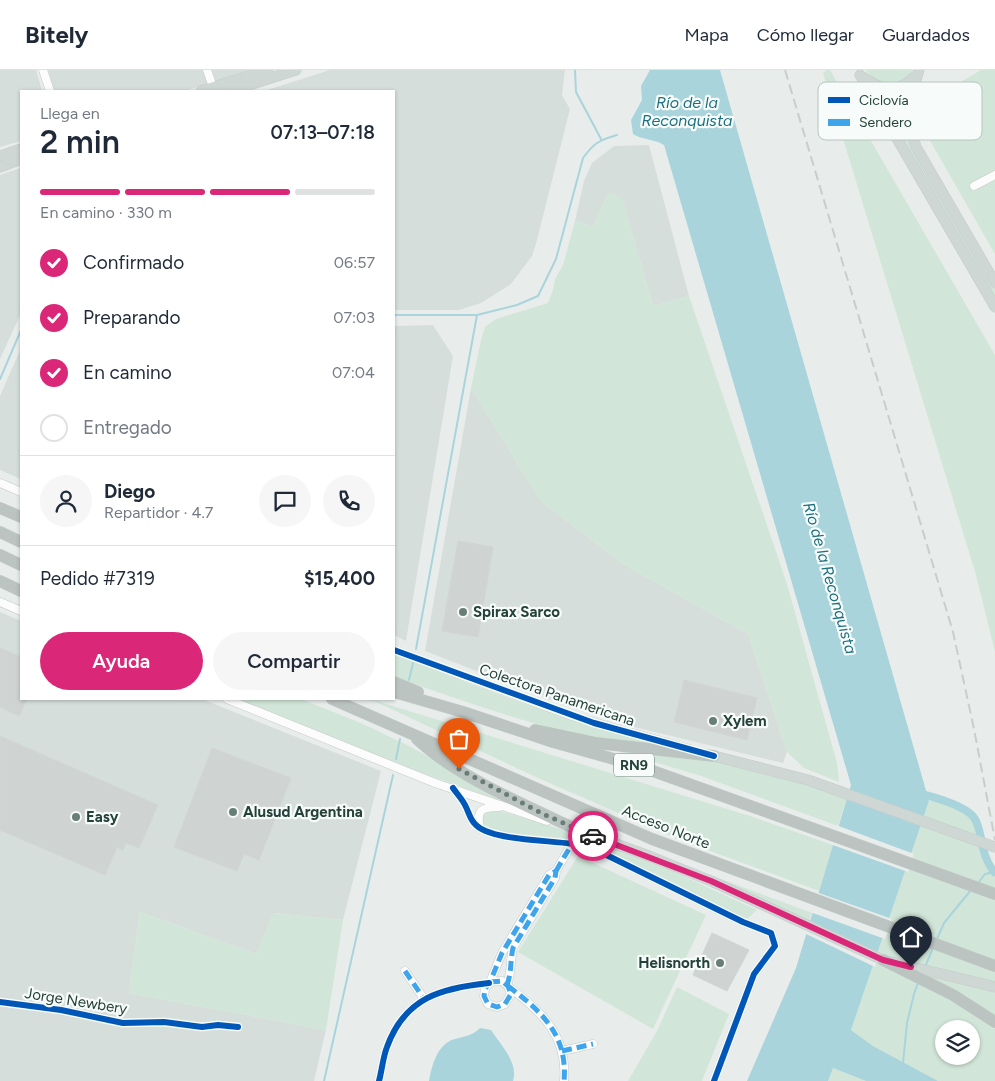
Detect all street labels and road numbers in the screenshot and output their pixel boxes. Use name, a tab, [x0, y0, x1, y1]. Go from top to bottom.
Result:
street label: Colectora Panamericana	[477, 660, 637, 730]
road number: RN9	[614, 754, 654, 776]
street label: Acceso Norte	[619, 801, 713, 853]
street label: Jorge Newbery	[23, 984, 129, 1018]

